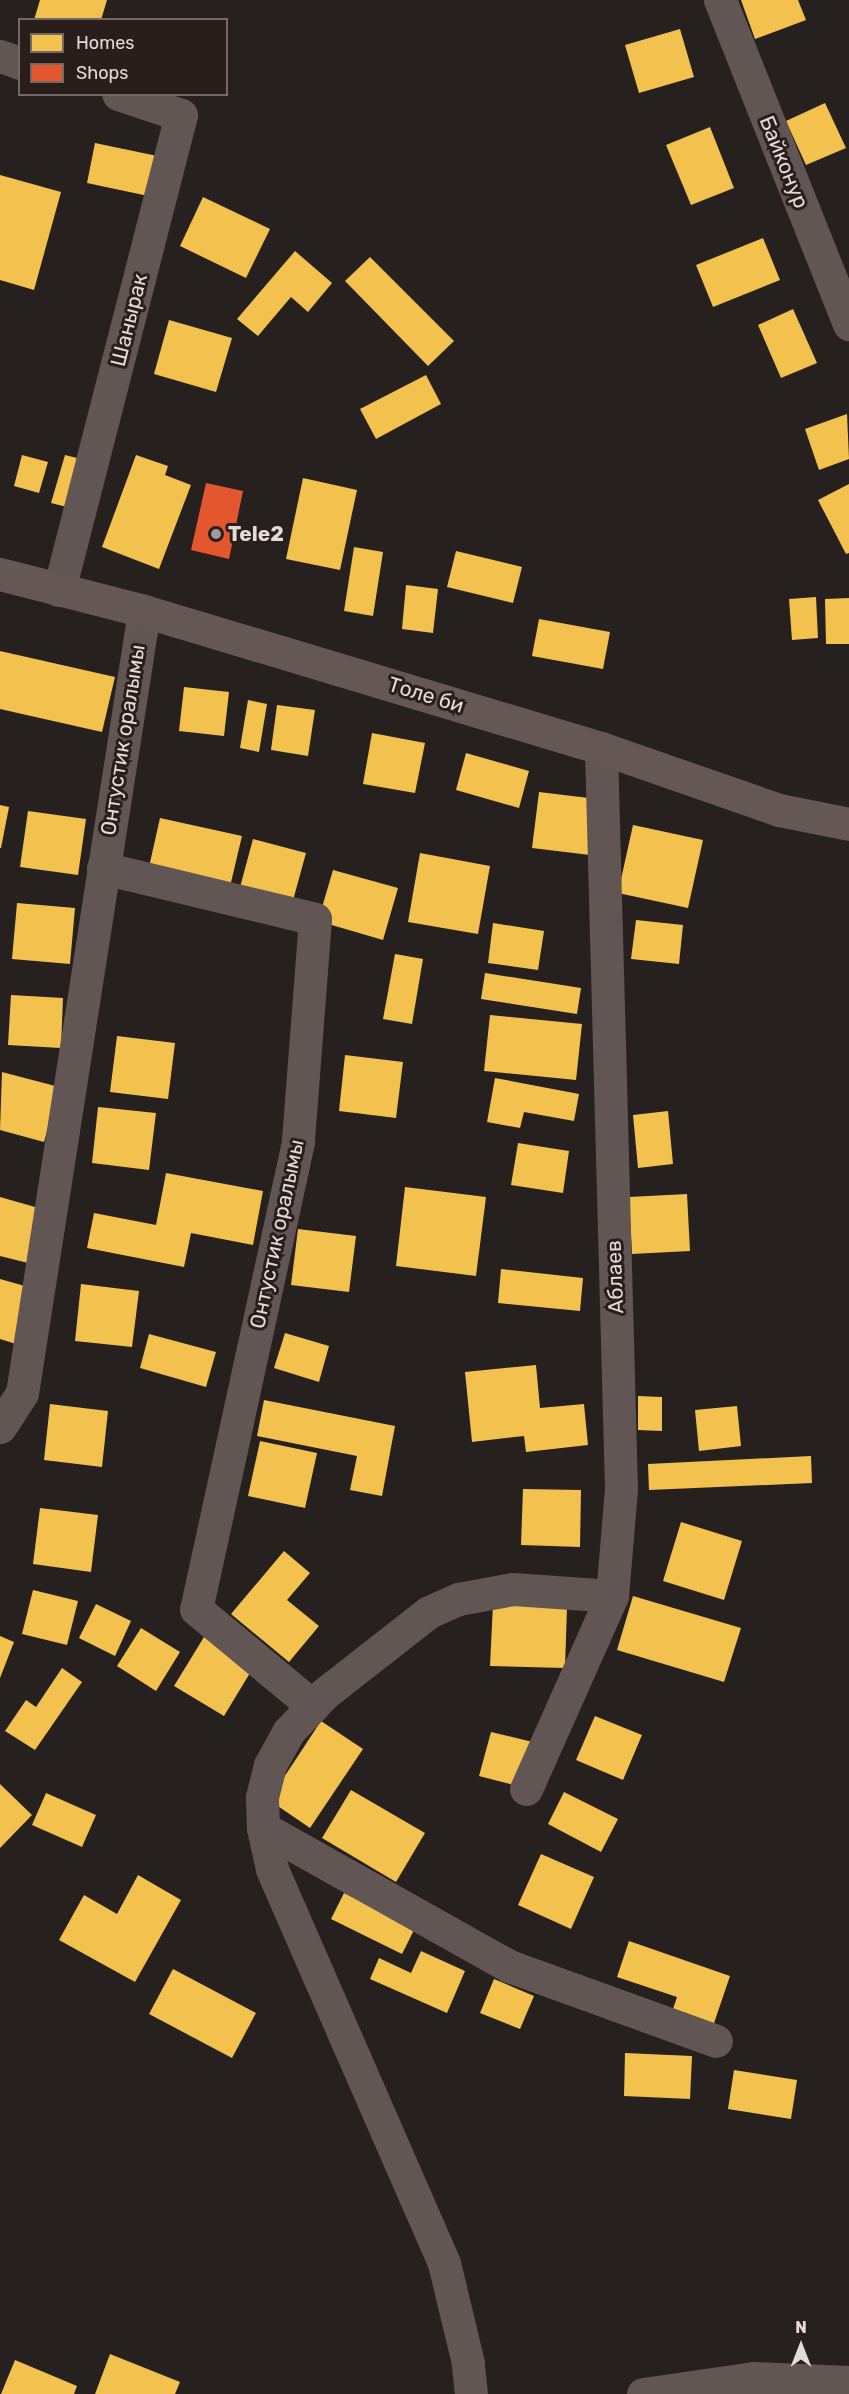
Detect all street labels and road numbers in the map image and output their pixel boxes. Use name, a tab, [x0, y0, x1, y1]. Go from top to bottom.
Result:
street label: Байконур	[754, 112, 814, 212]
street label: Шанырак	[105, 271, 153, 369]
street label: Онтустик оралымы	[95, 643, 151, 837]
street label: Толе би	[385, 672, 467, 718]
street label: Онтустик оралымы	[245, 1137, 309, 1331]
street label: Аблаев	[601, 1240, 629, 1314]

